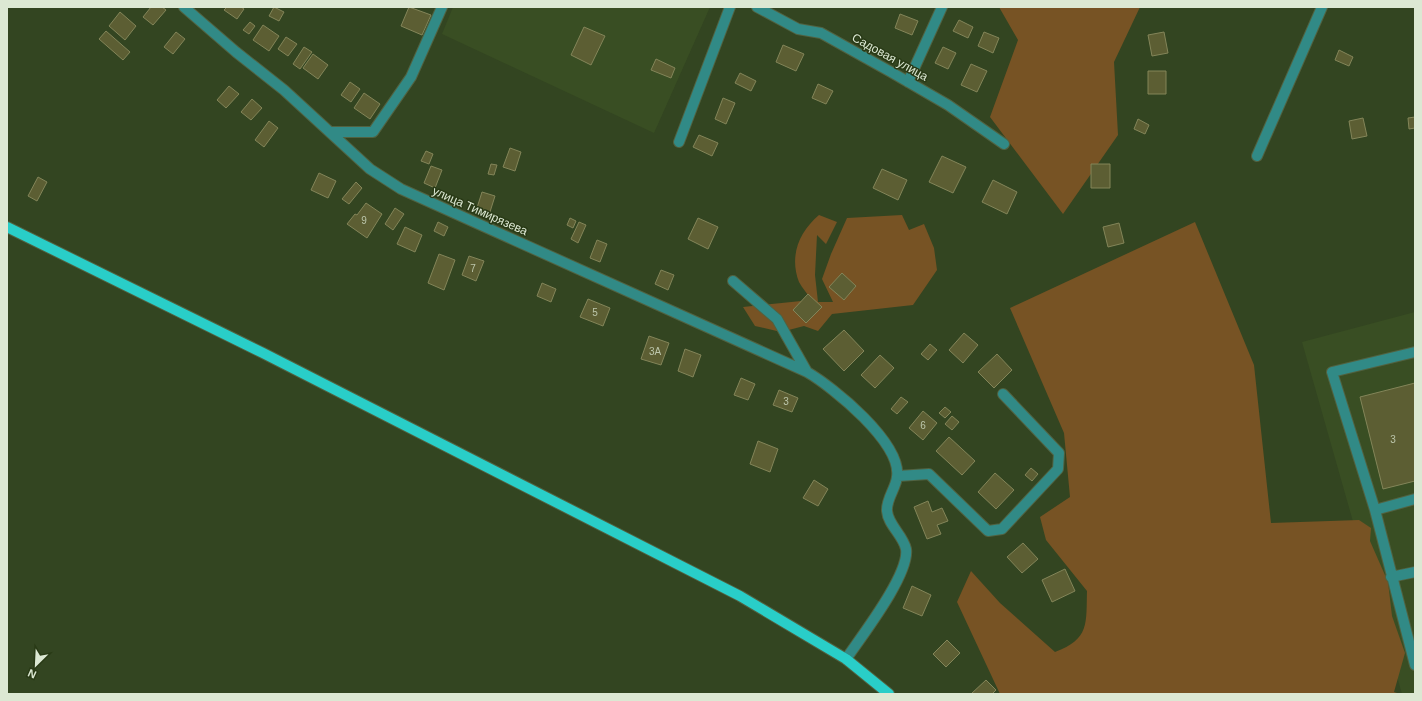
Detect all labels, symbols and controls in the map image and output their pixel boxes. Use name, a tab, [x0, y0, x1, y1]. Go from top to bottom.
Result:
street label: Садовая улица	[849, 30, 931, 84]
street label: улица Тимирязева	[430, 184, 530, 238]
house number: 9	[361, 215, 367, 226]
house number: 7	[470, 263, 476, 274]
house number: 5	[592, 307, 598, 318]
house number: 3А	[649, 346, 661, 357]
house number: 3	[783, 396, 789, 407]
house number: 6	[920, 420, 926, 431]
house number: 3	[1390, 434, 1396, 445]
north arrow	[16, 645, 56, 685]
text: N	[26, 667, 38, 681]

